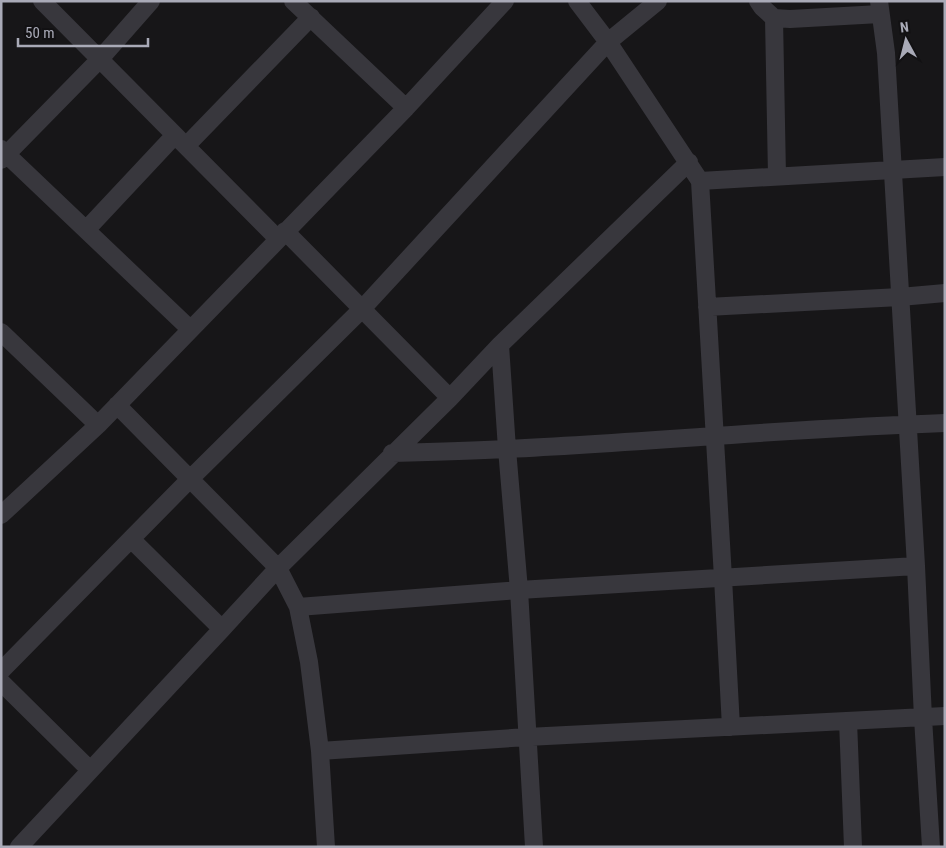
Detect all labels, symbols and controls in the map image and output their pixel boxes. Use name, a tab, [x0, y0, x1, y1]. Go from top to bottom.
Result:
scale bar	[18, 15, 148, 47]
north arrow	[881, 15, 931, 65]
text: N	[899, 19, 910, 36]
text: 50 m	[25, 24, 55, 42]

